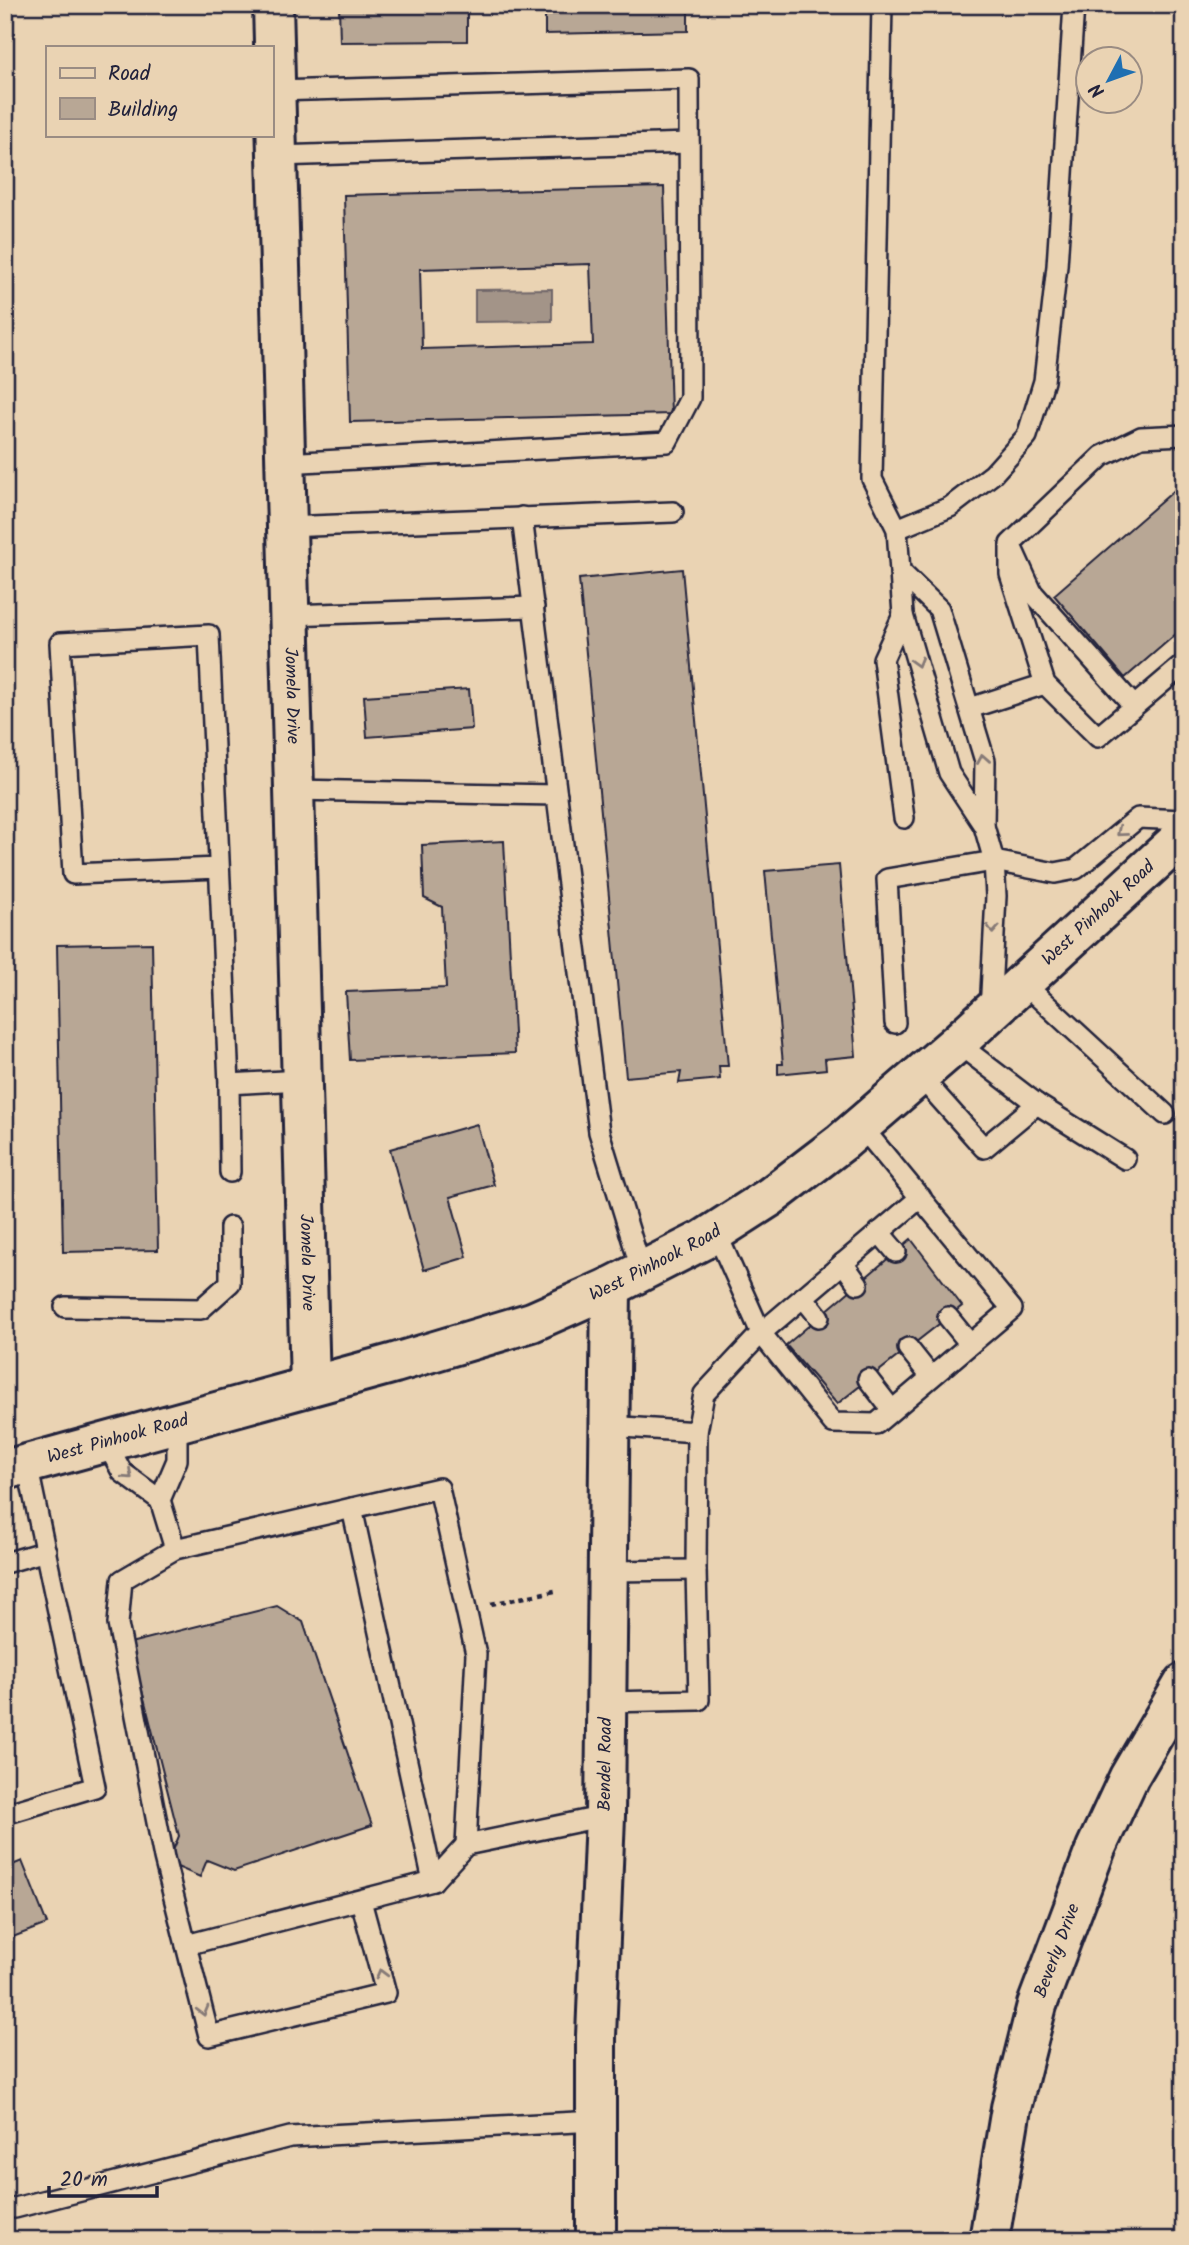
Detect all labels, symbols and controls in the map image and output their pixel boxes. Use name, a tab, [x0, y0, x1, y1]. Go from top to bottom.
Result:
legend	[46, 46, 273, 136]
north arrow	[1074, 46, 1144, 116]
text: Road	[108, 58, 151, 91]
text: N	[1082, 75, 1113, 104]
text: Building	[108, 94, 178, 127]
street label: Jomela Drive	[276, 647, 307, 744]
one-way arrow	[908, 656, 923, 668]
one-way arrow	[976, 753, 991, 764]
one-way arrow	[1116, 824, 1129, 837]
street label: West Pinhook Road	[1035, 853, 1163, 973]
one-way arrow	[986, 924, 1001, 935]
street label: Jomela Drive	[291, 1214, 322, 1311]
street label: West Pinhook Road	[584, 1217, 728, 1309]
street label: West Pinhook Road	[44, 1406, 193, 1472]
one-way arrow	[120, 1467, 133, 1479]
street label: Bendel Road	[591, 1716, 621, 1811]
street label: Beverly Drive	[1026, 1899, 1088, 2002]
one-way arrow	[374, 1968, 389, 1980]
one-way arrow	[195, 2005, 209, 2017]
scale bar	[49, 2154, 158, 2198]
text: 20 m	[60, 2164, 108, 2197]

